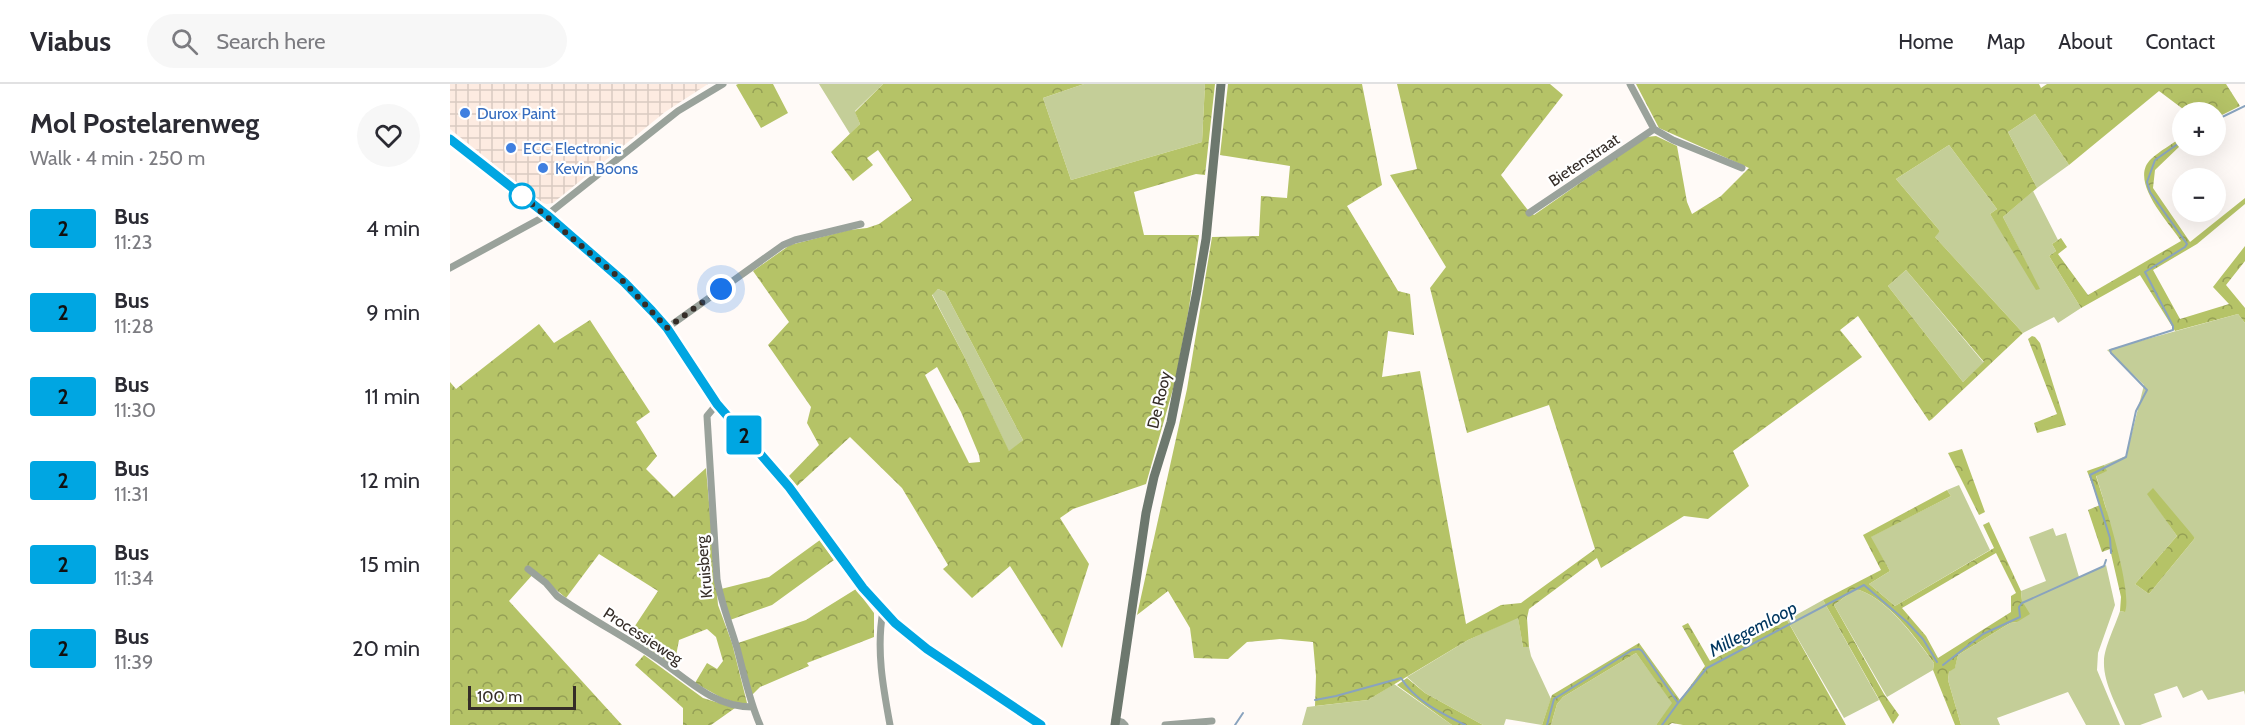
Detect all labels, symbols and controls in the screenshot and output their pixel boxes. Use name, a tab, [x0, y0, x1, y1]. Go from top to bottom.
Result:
search box	[147, 14, 567, 68]
text: Viabus	[30, 24, 111, 58]
icon: search	[168, 25, 201, 58]
text: Search here	[216, 28, 325, 55]
text: Home	[1898, 29, 1954, 54]
text: Map	[1987, 29, 2025, 54]
text: About	[2058, 29, 2112, 54]
text: Contact	[2145, 29, 2215, 54]
map controls	[2172, 102, 2226, 222]
button: +	[2172, 102, 2226, 156]
button: heart	[357, 104, 420, 167]
place label: Durox Paint	[477, 104, 556, 123]
text: Mol Postelarenweg	[30, 106, 259, 140]
marker: Durox Paint	[458, 106, 472, 120]
street label: Bietenstraat	[1545, 129, 1623, 191]
place label: ECC Electronic	[523, 139, 621, 158]
marker: ECC Electronic	[504, 141, 518, 155]
text: Walk · 4 min · 250 m	[30, 146, 205, 170]
place label: Kevin Boons	[555, 159, 639, 178]
marker: Kevin Boons	[536, 161, 550, 175]
button: −	[2172, 168, 2226, 222]
unlabelled marker	[509, 183, 535, 209]
text: Bus	[114, 203, 149, 230]
text: 4 min	[366, 215, 420, 242]
text: 2	[57, 216, 69, 241]
text: 11:23	[114, 230, 153, 254]
your location	[706, 274, 736, 304]
text: Bus	[114, 287, 149, 314]
text: 9 min	[366, 299, 420, 326]
text: 2	[57, 300, 69, 325]
text: 11:28	[114, 314, 154, 338]
street label: De Rooy	[1143, 370, 1175, 430]
text: Bus	[114, 371, 149, 398]
text: 11 min	[364, 383, 420, 410]
text: 2	[57, 384, 69, 409]
text: 11:30	[114, 398, 156, 422]
line badge: 2	[724, 416, 764, 454]
text: 2	[738, 423, 750, 448]
text: Bus	[114, 455, 149, 482]
text: 12 min	[360, 467, 420, 494]
text: 2	[57, 468, 69, 493]
text: 11:31	[114, 482, 149, 506]
street label: Kruisberg	[692, 534, 716, 599]
text: Bus	[114, 539, 149, 566]
text: 15 min	[360, 551, 420, 578]
text: 2	[57, 552, 69, 577]
text: 11:34	[114, 566, 154, 590]
water label: Millegemloop	[1704, 597, 1801, 662]
street label: Processieweg	[600, 603, 687, 669]
text: Bus	[114, 623, 149, 650]
text: 20 min	[352, 635, 420, 662]
text: 2	[57, 636, 69, 661]
text: 11:39	[114, 650, 153, 674]
scale bar	[468, 683, 576, 710]
text: 100 m	[477, 687, 522, 706]

